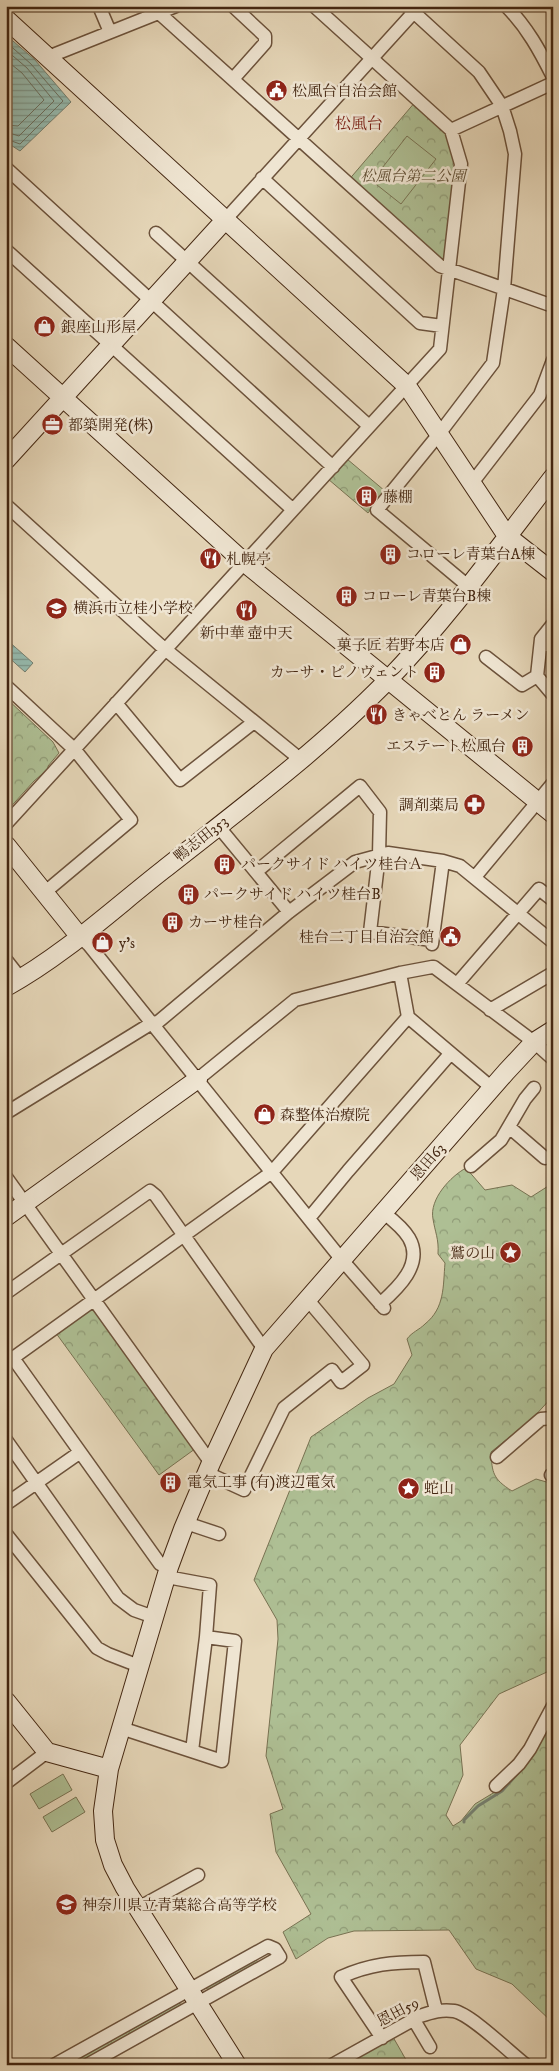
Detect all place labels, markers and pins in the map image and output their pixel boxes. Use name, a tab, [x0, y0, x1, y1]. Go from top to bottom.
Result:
public building icon: 松風台自治会館	[264, 79, 288, 103]
place label: 松風台自治会館	[292, 82, 397, 101]
shop icon: 銀座山形屋	[33, 315, 57, 339]
place label: 銀座山形屋	[61, 318, 136, 337]
office icon: 都築開発(株)	[40, 413, 64, 437]
place label: 都築開発(株)	[68, 416, 153, 435]
building icon: 藤棚	[355, 485, 379, 509]
place label: 藤棚	[383, 488, 413, 507]
building icon: コローレ青葉台A棟	[378, 542, 402, 566]
place label: コローレ青葉台A棟	[406, 545, 535, 564]
restaurant icon: 札幌亭	[198, 547, 222, 571]
place label: 札幌亭	[226, 550, 271, 569]
building icon: コローレ青葉台B棟	[334, 584, 358, 608]
place label: コローレ青葉台B棟	[362, 587, 491, 606]
school or university icon: 横浜市立桂小学校	[45, 596, 69, 620]
restaurant icon: 新中華 壺中天	[234, 598, 258, 622]
place label: 横浜市立桂小学校	[73, 599, 193, 618]
place label: 新中華 壺中天	[199, 624, 293, 643]
shop icon: 菓子匠 若野本店	[449, 633, 473, 657]
place label: 菓子匠 若野本店	[337, 636, 445, 655]
building icon: カーサ・ピノヴェント	[423, 660, 447, 684]
place label: カーサ・ピノヴェント	[270, 663, 419, 682]
restaurant icon: きゃべとん ラーメン	[364, 703, 388, 727]
place label: きゃべとん ラーメン	[392, 706, 529, 725]
building icon: エステート松風台	[510, 734, 534, 758]
place label: エステート松風台	[386, 737, 506, 756]
pharmacy icon: 調剤薬局	[463, 793, 487, 817]
place label: 調剤薬局	[399, 796, 459, 815]
building icon: パークサイド ハイツ桂台Ａ	[213, 852, 237, 876]
place label: パークサイド ハイツ桂台Ａ	[241, 855, 423, 874]
building icon: パークサイド ハイツ桂台B	[176, 882, 200, 906]
place label: パークサイド ハイツ桂台B	[204, 885, 381, 904]
building icon: カーサ桂台	[160, 910, 184, 934]
place label: カーサ桂台	[188, 913, 263, 932]
public building icon: 桂台二丁目自治会館	[438, 925, 462, 949]
place label: 桂台二丁目自治会館	[299, 928, 434, 947]
shop icon: y's	[91, 931, 115, 955]
place label: y's	[119, 934, 135, 953]
shop icon: 森整体治療院	[252, 1103, 276, 1127]
place label: 森整体治療院	[280, 1106, 370, 1125]
place icon: 鷲の山	[499, 1241, 523, 1265]
place label: 鷲の山	[450, 1244, 495, 1263]
building icon: 電気工事 (有)渡辺電気	[159, 1470, 183, 1494]
place label: 電気工事 (有)渡辺電気	[187, 1473, 335, 1492]
place icon: 蛇山	[396, 1476, 420, 1500]
place label: 蛇山	[424, 1479, 454, 1498]
school or university icon: 神奈川県立青葉総合高等学校	[54, 1893, 78, 1917]
place label: 神奈川県立青葉総合高等学校	[82, 1896, 277, 1915]

